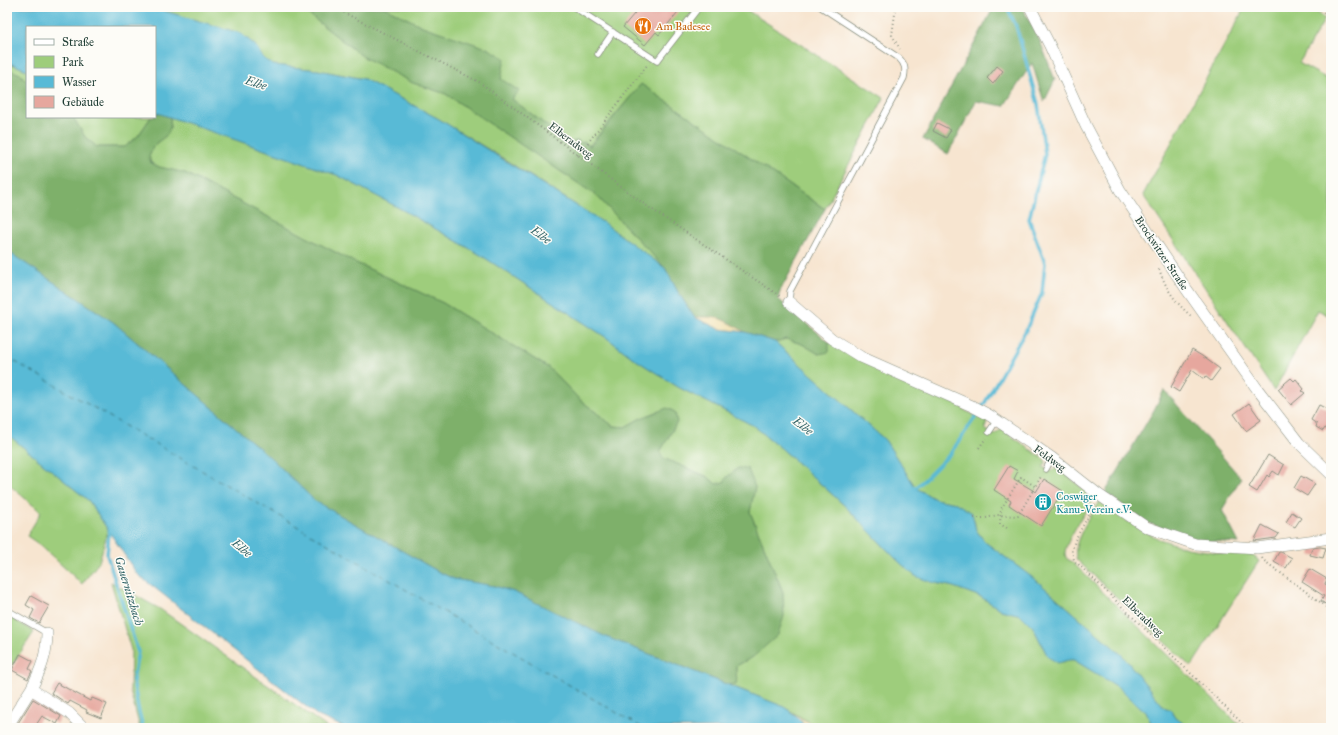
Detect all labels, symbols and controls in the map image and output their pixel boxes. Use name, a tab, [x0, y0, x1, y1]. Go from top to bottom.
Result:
restaurant icon: Am Badesee	[633, 16, 653, 36]
place label: Am Badesee	[655, 20, 711, 33]
legend	[26, 26, 156, 118]
text: Straße	[62, 35, 94, 49]
text: Park	[62, 55, 84, 69]
water label: Elbe	[243, 73, 269, 93]
text: Wasser	[62, 75, 97, 89]
text: Gebäude	[62, 95, 104, 109]
street label: Elberadweg	[546, 120, 596, 162]
street label: Brockwitzer Straße	[1132, 214, 1191, 293]
water label: Elbe	[527, 223, 554, 247]
water label: Elbe	[789, 413, 816, 438]
street label: Feldweg	[1031, 442, 1069, 475]
place label: Coswiger Kanu-Verein e.V.	[1056, 490, 1132, 516]
building icon: Coswiger Kanu-Verein e.V.	[1033, 492, 1053, 512]
water label: Elbe	[229, 535, 255, 561]
water label: Gauernitzbach	[112, 555, 146, 627]
street label: Elberadweg	[1119, 594, 1166, 640]

